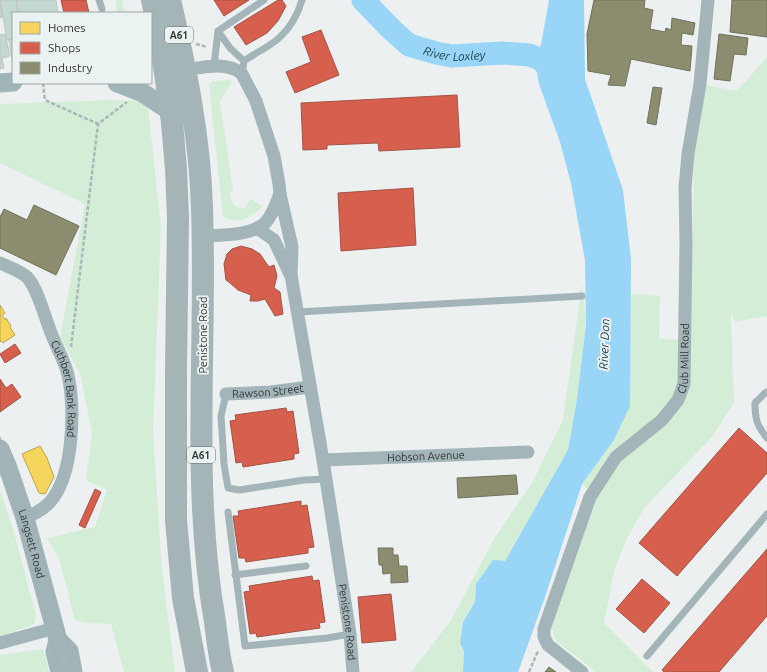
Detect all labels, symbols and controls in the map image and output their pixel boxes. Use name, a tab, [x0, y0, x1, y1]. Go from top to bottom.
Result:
legend	[12, 12, 152, 84]
text: Homes	[48, 21, 86, 34]
road number: A61	[165, 27, 193, 43]
text: Shops	[48, 41, 80, 54]
water label: River Loxley	[422, 43, 486, 63]
text: Industry	[48, 61, 93, 74]
street label: Penistone Road	[197, 296, 209, 374]
water label: River Don	[597, 318, 611, 370]
street label: Club Mill Road	[675, 323, 691, 395]
street label: Cuthbert Bank Road	[49, 338, 78, 438]
street label: Rawson Street	[232, 382, 305, 400]
road number: A61	[187, 447, 215, 463]
street label: Hobson Avenue	[387, 448, 465, 463]
street label: Langsett Road	[16, 507, 47, 580]
street label: Penistone Road	[336, 583, 358, 661]

